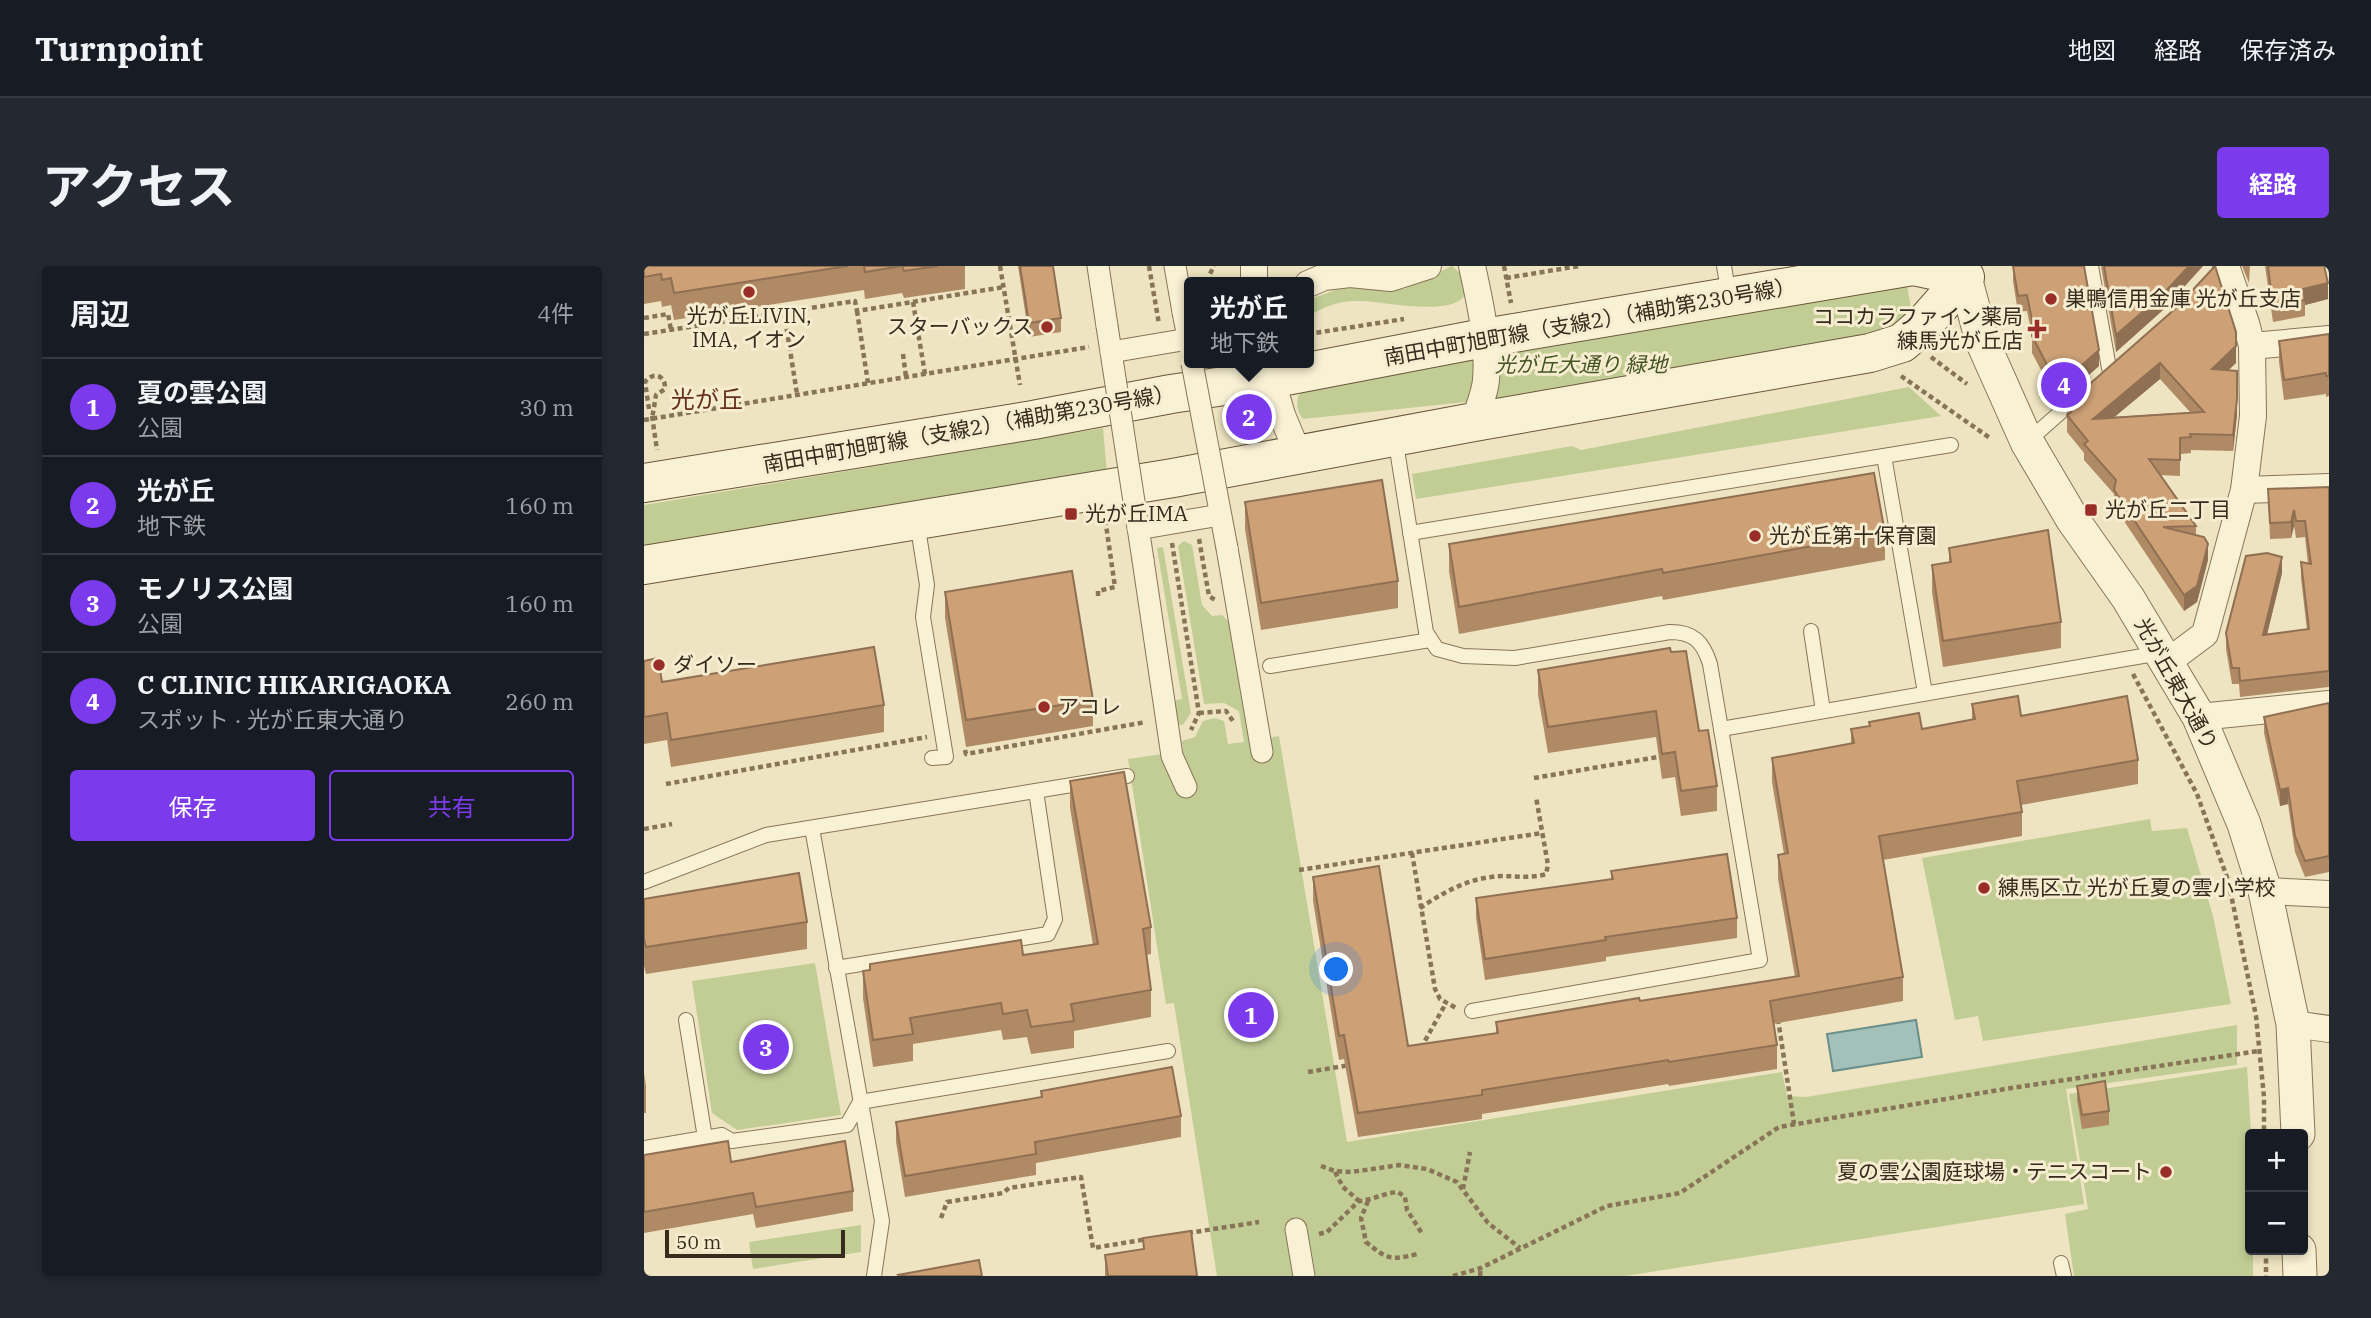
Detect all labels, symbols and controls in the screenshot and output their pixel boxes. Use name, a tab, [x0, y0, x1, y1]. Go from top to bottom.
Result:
text: Turnpoint	[35, 27, 203, 70]
text: 地図	[2068, 34, 2116, 66]
text: 経路	[2154, 34, 2202, 66]
text: 保存済み	[2240, 34, 2336, 66]
button: 経路	[2217, 147, 2329, 218]
text: アクセス	[42, 154, 236, 217]
street label: 南田中町旭町線（支線2）（補助第230号線）	[1382, 271, 1798, 371]
popup	[1184, 277, 1314, 368]
marker: 光が丘LIVIN, IMA, イオン	[741, 284, 757, 300]
place label: 巣鴨信用金庫 光が丘支店	[2065, 284, 2301, 312]
text: 光が丘	[1210, 290, 1288, 324]
marker: 巣鴨信用金庫 光が丘支店	[2043, 291, 2059, 307]
text: 周辺	[70, 294, 130, 333]
text: 4件	[537, 298, 574, 328]
place label: 光が丘LIVIN, IMA, イオン	[686, 301, 812, 353]
place label: ココカラファイン薬局 練馬光が丘店	[1813, 302, 2023, 354]
place label: スターバックス	[887, 312, 1033, 340]
marker: スターバックス	[1039, 319, 1055, 335]
marker: ココカラファイン薬局 練馬光が丘店	[2029, 321, 2045, 337]
text: 地下鉄	[1210, 327, 1279, 357]
park label: 光が丘大通り 緑地	[1495, 350, 1669, 378]
pin: 4	[2041, 359, 2087, 411]
text: 夏の雲公園	[137, 375, 267, 409]
street label: 南田中町旭町線（支線2）（補助第230号線）	[761, 378, 1177, 478]
district label: 光が丘	[671, 383, 743, 415]
pin: 2	[1226, 391, 1272, 443]
text: 1	[86, 392, 100, 422]
text: 30 m	[519, 392, 574, 422]
text: 公園	[137, 412, 183, 442]
text: 光が丘	[137, 473, 215, 507]
text: 2	[86, 490, 100, 520]
text: 160 m	[505, 490, 574, 520]
place label: 光が丘二丁目	[2105, 495, 2231, 523]
place label: 光が丘IMA	[1085, 499, 1189, 527]
marker: 光が丘二丁目	[2083, 502, 2099, 518]
marker: 光が丘IMA	[1063, 506, 1079, 522]
text: 地下鉄	[137, 510, 206, 540]
place label: 光が丘第十保育園	[1769, 521, 1937, 549]
marker: 光が丘第十保育園	[1747, 528, 1763, 544]
text: モノリス公園	[137, 571, 293, 605]
text: 3	[86, 588, 100, 618]
text: 160 m	[505, 588, 574, 618]
text: 公園	[137, 608, 183, 638]
street label: 光が丘東大通り	[2129, 612, 2225, 755]
place label: ダイソー	[673, 650, 757, 678]
marker: ダイソー	[651, 657, 667, 673]
text: C CLINIC HIKARIGAOKA	[137, 667, 451, 701]
text: 4	[86, 686, 100, 716]
text: 260 m	[505, 686, 574, 716]
place label: アコレ	[1058, 692, 1121, 720]
marker: アコレ	[1036, 699, 1052, 715]
text: スポット · 光が丘東大通り	[137, 704, 408, 734]
button: 保存	[70, 770, 315, 841]
button: 共有	[329, 770, 574, 841]
place label: 練馬区立 光が丘夏の雲小学校	[1998, 873, 2276, 901]
marker: 練馬区立 光が丘夏の雲小学校	[1976, 880, 1992, 896]
your location	[1319, 952, 1353, 986]
pin: 1	[1228, 989, 1274, 1041]
pin: 3	[743, 1021, 789, 1073]
map controls	[2245, 1129, 2308, 1255]
button: +	[2245, 1129, 2308, 1192]
place label: 夏の雲公園庭球場・テニスコート	[1837, 1157, 2152, 1185]
marker: 夏の雲公園庭球場・テニスコート	[2158, 1164, 2174, 1180]
button: −	[2245, 1192, 2308, 1255]
scale bar	[665, 1227, 845, 1259]
text: 50 m	[676, 1230, 721, 1254]

